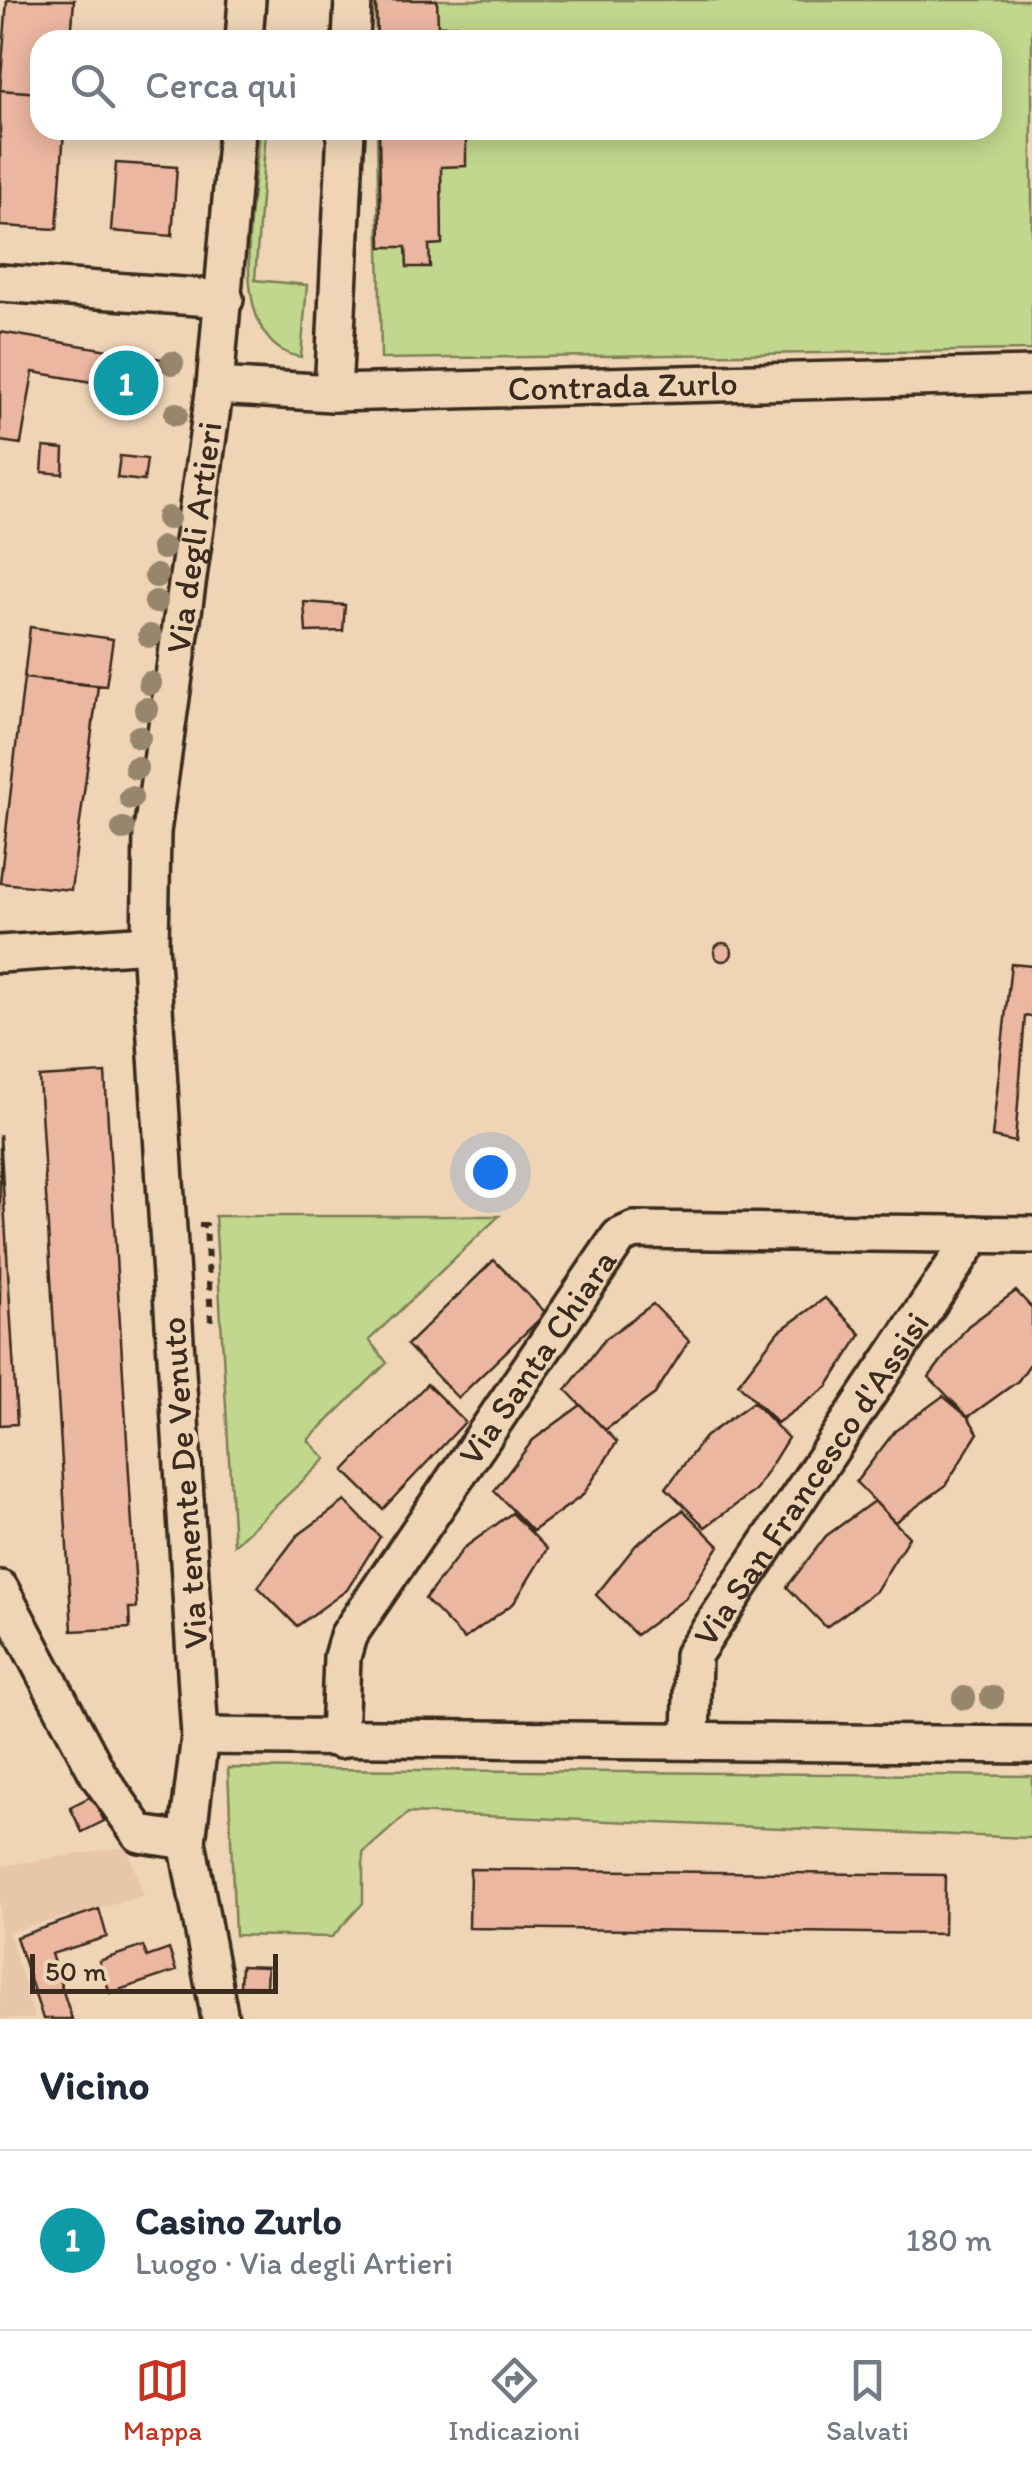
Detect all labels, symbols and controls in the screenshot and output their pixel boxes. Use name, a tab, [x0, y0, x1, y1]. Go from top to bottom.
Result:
search box	[30, 30, 1002, 140]
icon: search	[65, 58, 120, 113]
text: Cerca qui	[145, 62, 297, 108]
pin: 1	[94, 346, 158, 420]
street label: Contrada Zurlo	[507, 362, 738, 409]
street label: Via degli Artieri	[156, 419, 231, 656]
your location	[465, 1147, 516, 1198]
street label: Via Santa Chiara	[449, 1241, 626, 1473]
street label: Via San Francesco d'Assisi	[684, 1304, 938, 1654]
street label: Via tenente De Venuto	[151, 1316, 217, 1650]
scale bar	[30, 1949, 278, 1994]
text: 50 m	[45, 1954, 107, 1988]
text: Vicino	[40, 2059, 150, 2110]
text: Casino Zurlo	[135, 2198, 342, 2244]
text: 1	[65, 2221, 80, 2259]
text: 180 m	[906, 2221, 992, 2259]
text: Luogo · Via degli Artieri	[135, 2244, 453, 2282]
tab: Mappa	[123, 2353, 202, 2447]
tab: Indicazioni	[448, 2353, 580, 2447]
tab: Salvati	[826, 2353, 909, 2447]

